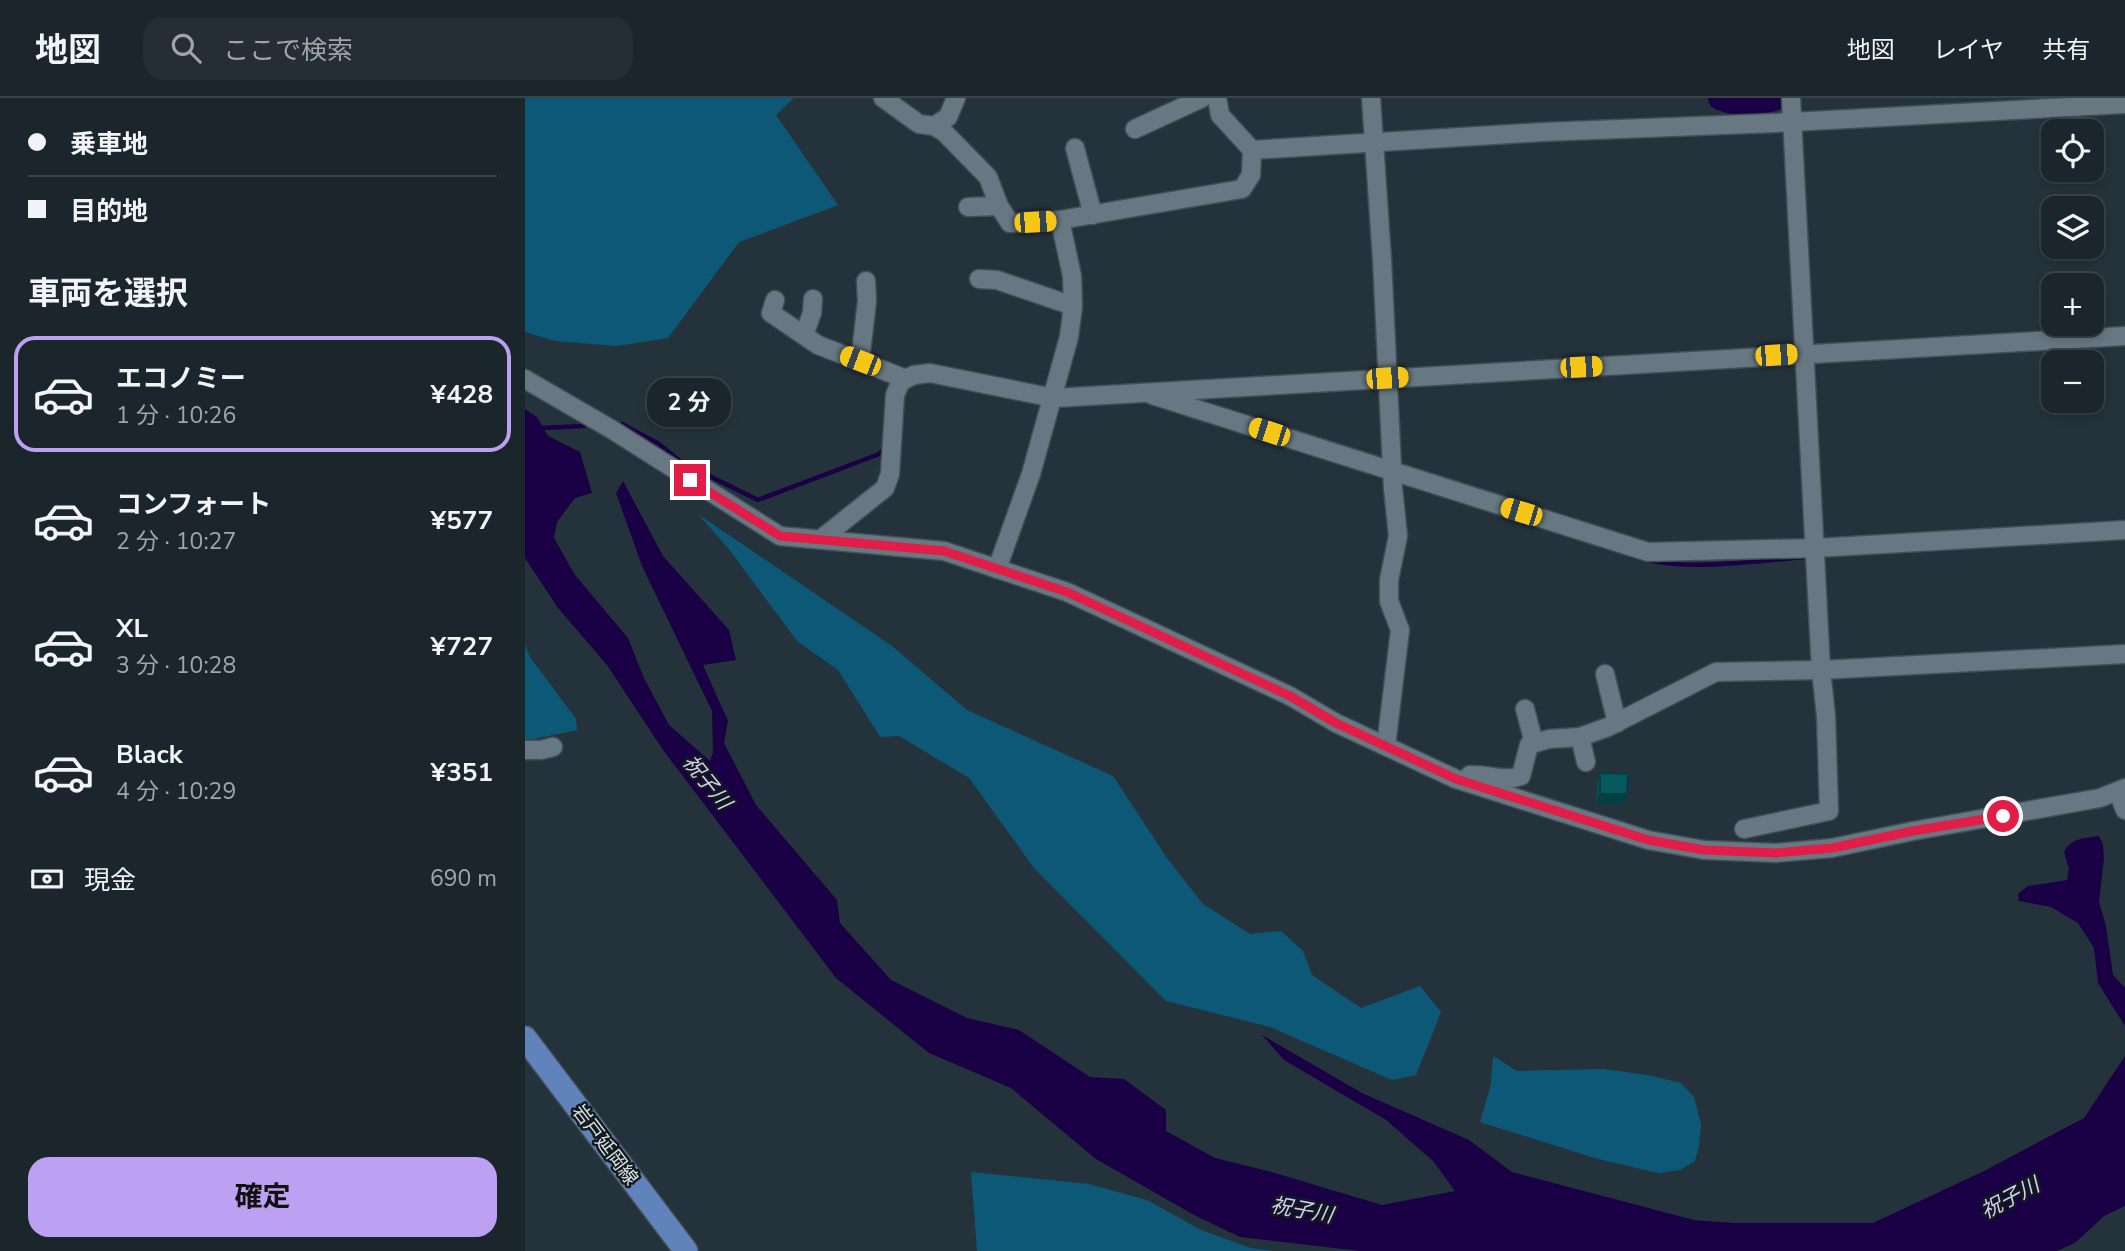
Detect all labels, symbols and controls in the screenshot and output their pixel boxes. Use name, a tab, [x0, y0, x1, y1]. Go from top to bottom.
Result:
search box	[143, 17, 633, 80]
text: 地図	[35, 28, 101, 73]
icon: search	[167, 29, 205, 67]
text: ここで検索	[223, 33, 353, 68]
text: 地図	[1847, 34, 1895, 66]
text: レイヤ	[1933, 34, 2004, 66]
text: 共有	[2042, 34, 2090, 66]
map controls	[2041, 119, 2104, 413]
button: locate	[2041, 119, 2104, 182]
text: 乗車地	[70, 127, 148, 162]
text: 目的地	[70, 194, 148, 229]
button: layers	[2041, 196, 2104, 259]
car	[1014, 210, 1057, 234]
text: 車両を選択	[28, 272, 188, 315]
button: +	[2041, 273, 2104, 336]
car	[1755, 343, 1798, 367]
car	[837, 344, 884, 378]
button: −	[2041, 350, 2104, 413]
car	[1560, 355, 1603, 379]
text: エコノミー	[116, 361, 246, 396]
icon: car	[32, 363, 95, 426]
car	[1366, 366, 1409, 390]
text: ¥428	[431, 377, 493, 412]
callout: 2 分	[648, 378, 732, 428]
text: 2 分	[667, 387, 711, 418]
text: 1 分 · 10:26	[116, 400, 236, 431]
car	[1246, 416, 1293, 448]
route end	[674, 464, 706, 496]
text: コンフォート	[116, 487, 271, 522]
icon: car	[32, 489, 95, 552]
car	[1498, 496, 1545, 528]
text: ¥577	[431, 503, 493, 538]
text: 2 分 · 10:27	[116, 526, 236, 557]
text: XL	[116, 611, 148, 646]
icon: car	[32, 615, 95, 678]
text: ¥727	[431, 629, 493, 664]
text: 3 分 · 10:28	[116, 650, 236, 681]
text: Black	[116, 737, 183, 772]
icon: car	[32, 741, 95, 804]
water label: 祝子川	[676, 749, 739, 817]
text: ¥351	[431, 755, 493, 790]
text: 4 分 · 10:29	[116, 776, 236, 807]
route start	[1987, 800, 2019, 832]
icon: cash	[28, 860, 66, 898]
text: 現金	[84, 863, 136, 898]
text: 690 m	[430, 863, 497, 894]
street label: 岩戸延岡線	[566, 1099, 644, 1191]
button: 確定	[28, 1157, 497, 1237]
water label: 祝子川	[1976, 1170, 2046, 1225]
water label: 祝子川	[1269, 1191, 1337, 1230]

